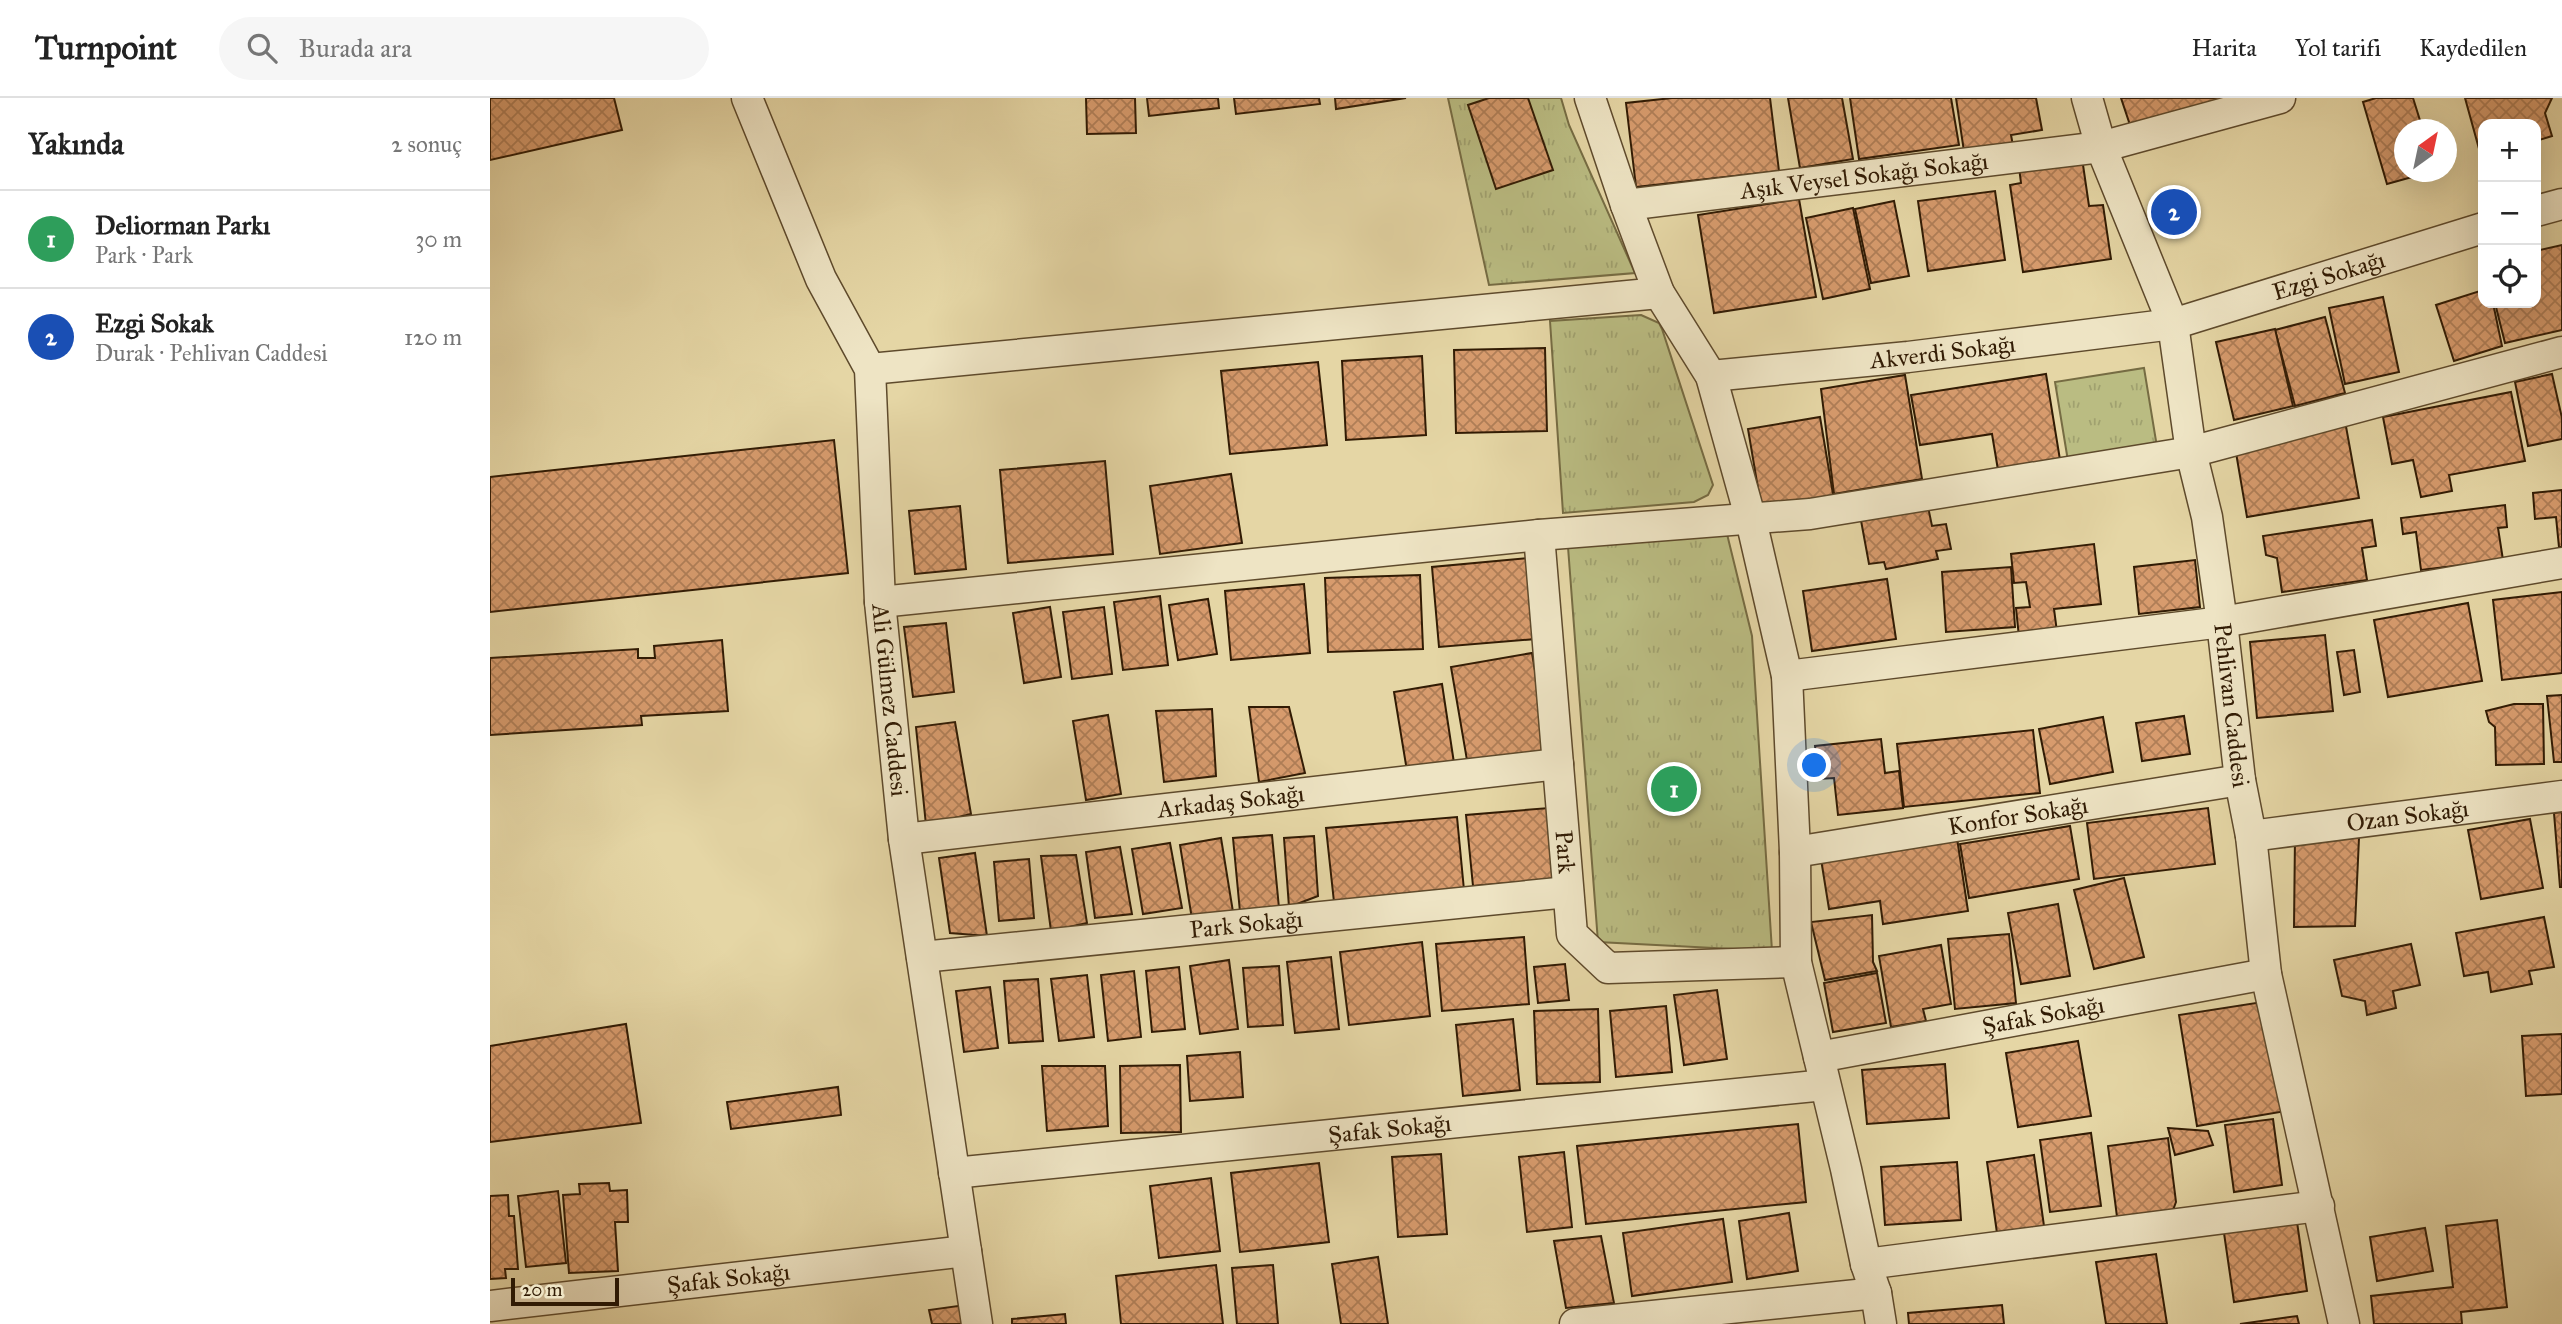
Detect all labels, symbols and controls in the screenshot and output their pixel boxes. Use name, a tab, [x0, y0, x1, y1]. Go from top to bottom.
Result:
search box	[219, 17, 709, 80]
text: Turnpoint	[35, 28, 177, 68]
icon: search	[243, 29, 281, 67]
text: Burada ara	[299, 32, 412, 64]
text: Harita	[2192, 33, 2257, 63]
text: Yol tarifi	[2295, 33, 2381, 63]
text: Kaydedilen	[2419, 33, 2527, 63]
north arrow	[2394, 119, 2457, 182]
map controls	[2478, 119, 2541, 308]
button: +	[2478, 119, 2541, 182]
text: Yakında	[28, 126, 124, 162]
text: 2 sonuç	[391, 130, 462, 158]
street label: Aşık Veysel Sokağı Sokağı	[1737, 146, 1990, 206]
button: −	[2478, 182, 2541, 245]
pin: 2	[2151, 186, 2197, 238]
text: Deliorman Parkı	[95, 209, 270, 241]
text: 1	[46, 225, 56, 253]
text: 30 m	[415, 225, 462, 253]
text: Park · Park	[95, 241, 193, 269]
street label: Ezgi Sokağı	[2269, 244, 2389, 307]
button: locate	[2478, 245, 2541, 308]
text: Ezgi Sokak	[95, 307, 214, 339]
text: 2	[45, 323, 57, 351]
text: 120 m	[404, 323, 462, 351]
street label: Akverdi Sokağı	[1868, 329, 2018, 376]
text: Durak · Pehlivan Caddesi	[95, 339, 328, 367]
street label: Ali Gülmez Caddesi	[865, 601, 915, 799]
street label: Pehlivan Caddesi	[2207, 621, 2256, 790]
your location	[1797, 748, 1831, 782]
pin: 1	[1651, 763, 1697, 815]
street label: Arkadaş Sokağı	[1155, 778, 1306, 825]
street label: Konfor Sokağı	[1946, 790, 2091, 842]
street label: Ozan Sokağı	[2345, 793, 2471, 839]
street label: Park	[1548, 829, 1582, 876]
street label: Park Sokağı	[1188, 904, 1305, 945]
street label: Şafak Sokağı	[1980, 989, 2107, 1041]
street label: Şafak Sokağı	[1327, 1108, 1453, 1150]
street label: Şafak Sokağı	[665, 1256, 792, 1300]
scale bar	[511, 1275, 620, 1307]
text: 20 m	[522, 1278, 563, 1301]

